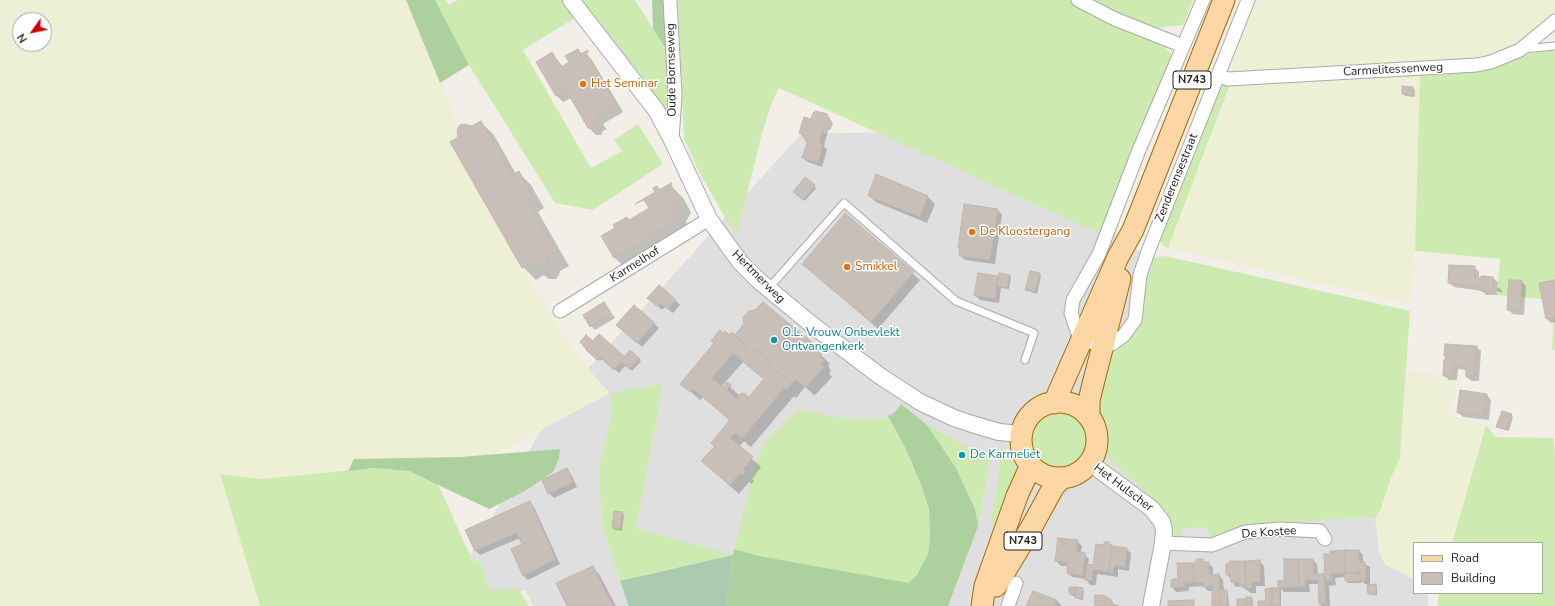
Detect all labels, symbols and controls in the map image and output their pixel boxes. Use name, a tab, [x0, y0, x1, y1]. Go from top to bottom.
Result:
north arrow	[12, 12, 52, 52]
street label: Oude Bornseweg	[664, 23, 680, 117]
text: N	[14, 31, 31, 46]
street label: Carmelitessenweg	[1343, 60, 1443, 80]
road number: N743	[1173, 71, 1211, 89]
place label: Het Seminar	[591, 77, 658, 91]
marker: Het Seminar	[578, 79, 588, 89]
street label: Zenderensestraat	[1153, 132, 1201, 224]
place label: De Kloostergang	[980, 225, 1070, 239]
marker: De Kloostergang	[967, 227, 977, 237]
street label: Karmelhof	[608, 244, 662, 286]
street label: Hertmerweg	[728, 247, 788, 307]
place label: Smikkel	[855, 260, 897, 274]
marker: Smikkel	[842, 262, 852, 272]
place label: O.L. Vrouw Onbevlekt Ontvangenkerk	[782, 326, 900, 354]
marker: O.L. Vrouw Onbevlekt Ontvangenkerk	[769, 335, 779, 345]
place label: De Karmeliet	[970, 448, 1040, 462]
marker: De Karmeliet	[957, 450, 967, 460]
street label: Het Hulscher	[1090, 461, 1156, 515]
street label: De Kostee	[1241, 524, 1297, 542]
road number: N743	[1004, 532, 1042, 550]
legend	[1413, 542, 1543, 594]
text: Road	[1451, 550, 1479, 566]
text: Building	[1451, 570, 1496, 586]

